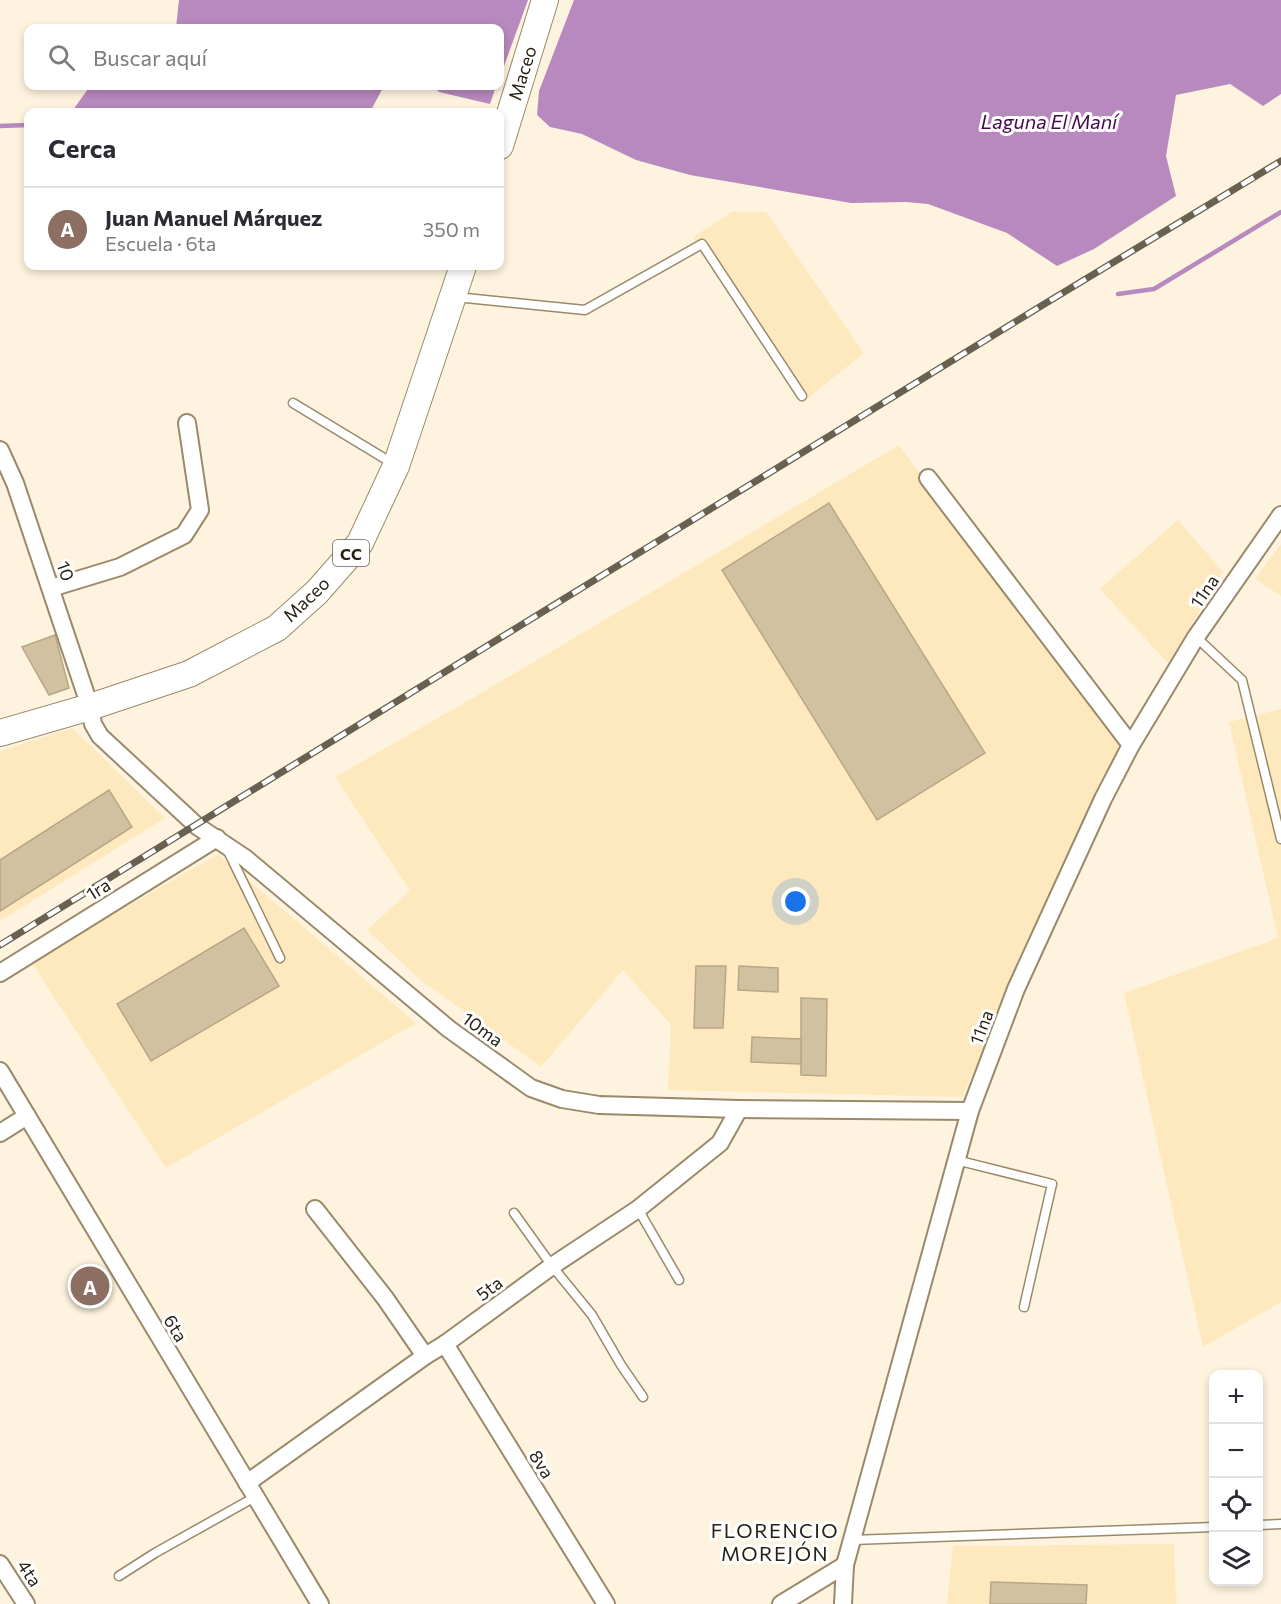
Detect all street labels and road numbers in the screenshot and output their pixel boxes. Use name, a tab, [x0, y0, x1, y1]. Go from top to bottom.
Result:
street label: Maceo	[503, 43, 541, 103]
road number: CC	[333, 540, 369, 566]
street label: 10	[52, 558, 80, 584]
street label: 11na	[1185, 570, 1223, 612]
street label: Maceo	[278, 572, 334, 626]
street label: 1ra	[82, 873, 114, 905]
street label: 10ma	[459, 1007, 507, 1051]
street label: 11na	[964, 1007, 998, 1047]
street label: 5ta	[472, 1271, 506, 1305]
street label: 6ta	[159, 1310, 193, 1346]
street label: 8va	[525, 1446, 559, 1482]
street label: 4ta	[13, 1555, 47, 1591]

